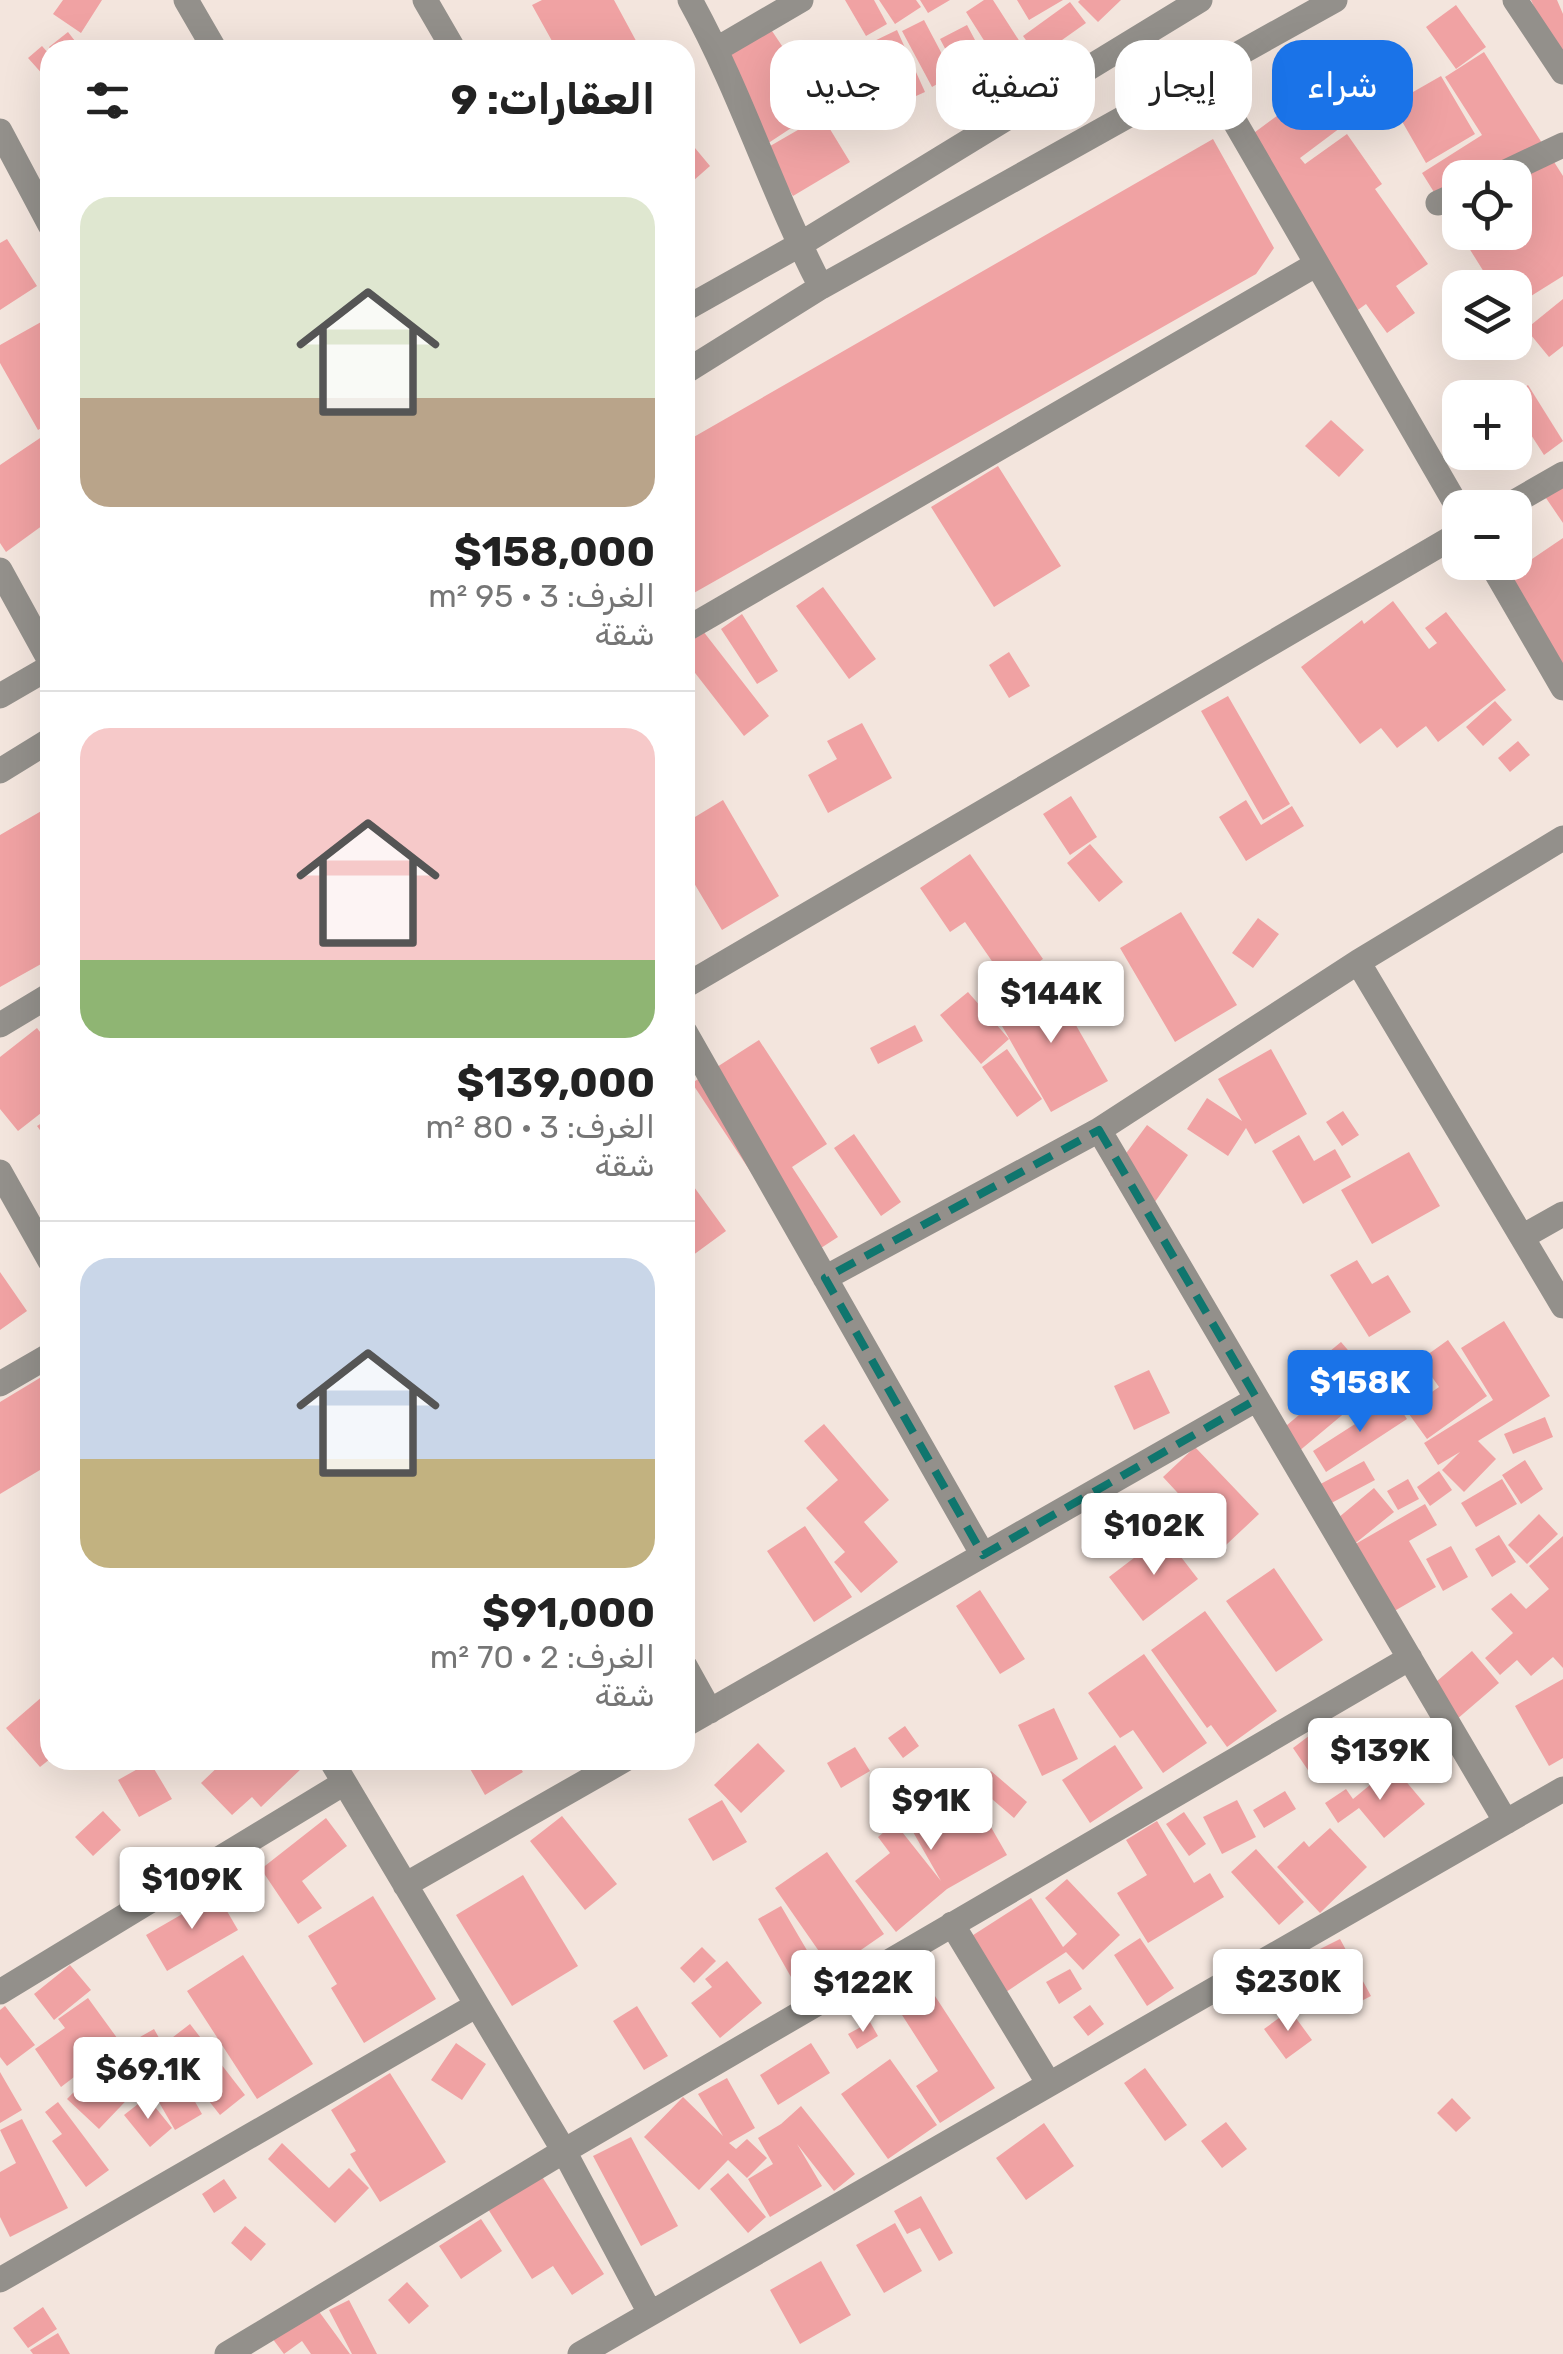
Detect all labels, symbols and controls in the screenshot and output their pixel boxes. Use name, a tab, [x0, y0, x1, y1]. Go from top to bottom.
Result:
chip: جديد	[770, 40, 916, 130]
chip: تصفية	[936, 40, 1095, 130]
chip: إيجار	[1115, 40, 1252, 130]
chip: شراء	[1272, 40, 1413, 130]
icon: filters	[80, 73, 135, 128]
text: العقارات: 9	[451, 75, 655, 125]
map controls	[1442, 160, 1532, 580]
button: locate	[1442, 160, 1532, 250]
icon: home	[278, 262, 458, 442]
button: layers	[1442, 270, 1532, 360]
button: +	[1442, 380, 1532, 470]
button: −	[1442, 490, 1532, 580]
text: $158,000	[454, 527, 655, 577]
text: الغرف: 3 · 95 m²	[428, 577, 655, 615]
text: شقة	[594, 615, 655, 653]
icon: home	[278, 793, 458, 973]
pin: $144K	[981, 961, 1121, 1046]
text: $144K	[1000, 974, 1102, 1012]
text: $139,000	[457, 1058, 655, 1108]
text: الغرف: 3 · 80 m²	[425, 1108, 655, 1146]
text: شقة	[594, 1146, 655, 1184]
icon: home	[278, 1323, 458, 1503]
pin: $158K	[1290, 1350, 1430, 1435]
text: $158K	[1310, 1363, 1410, 1401]
pin: $102K	[1084, 1493, 1224, 1578]
text: $102K	[1103, 1506, 1205, 1544]
text: $91,000	[482, 1588, 655, 1638]
text: الغرف: 2 · 70 m²	[430, 1638, 655, 1676]
text: شقة	[594, 1676, 655, 1714]
pin: $139K	[1310, 1718, 1450, 1803]
text: $139K	[1330, 1731, 1430, 1769]
pin: $91K	[872, 1768, 990, 1853]
text: $91K	[891, 1781, 971, 1819]
pin: $109K	[122, 1847, 262, 1932]
text: $109K	[142, 1860, 242, 1898]
pin: $230K	[1218, 1949, 1358, 2034]
pin: $122K	[793, 1950, 933, 2035]
text: $230K	[1235, 1962, 1341, 2000]
text: $122K	[813, 1963, 913, 2001]
pin: $69.1K	[67, 2037, 229, 2122]
text: $69.1K	[95, 2050, 201, 2088]

